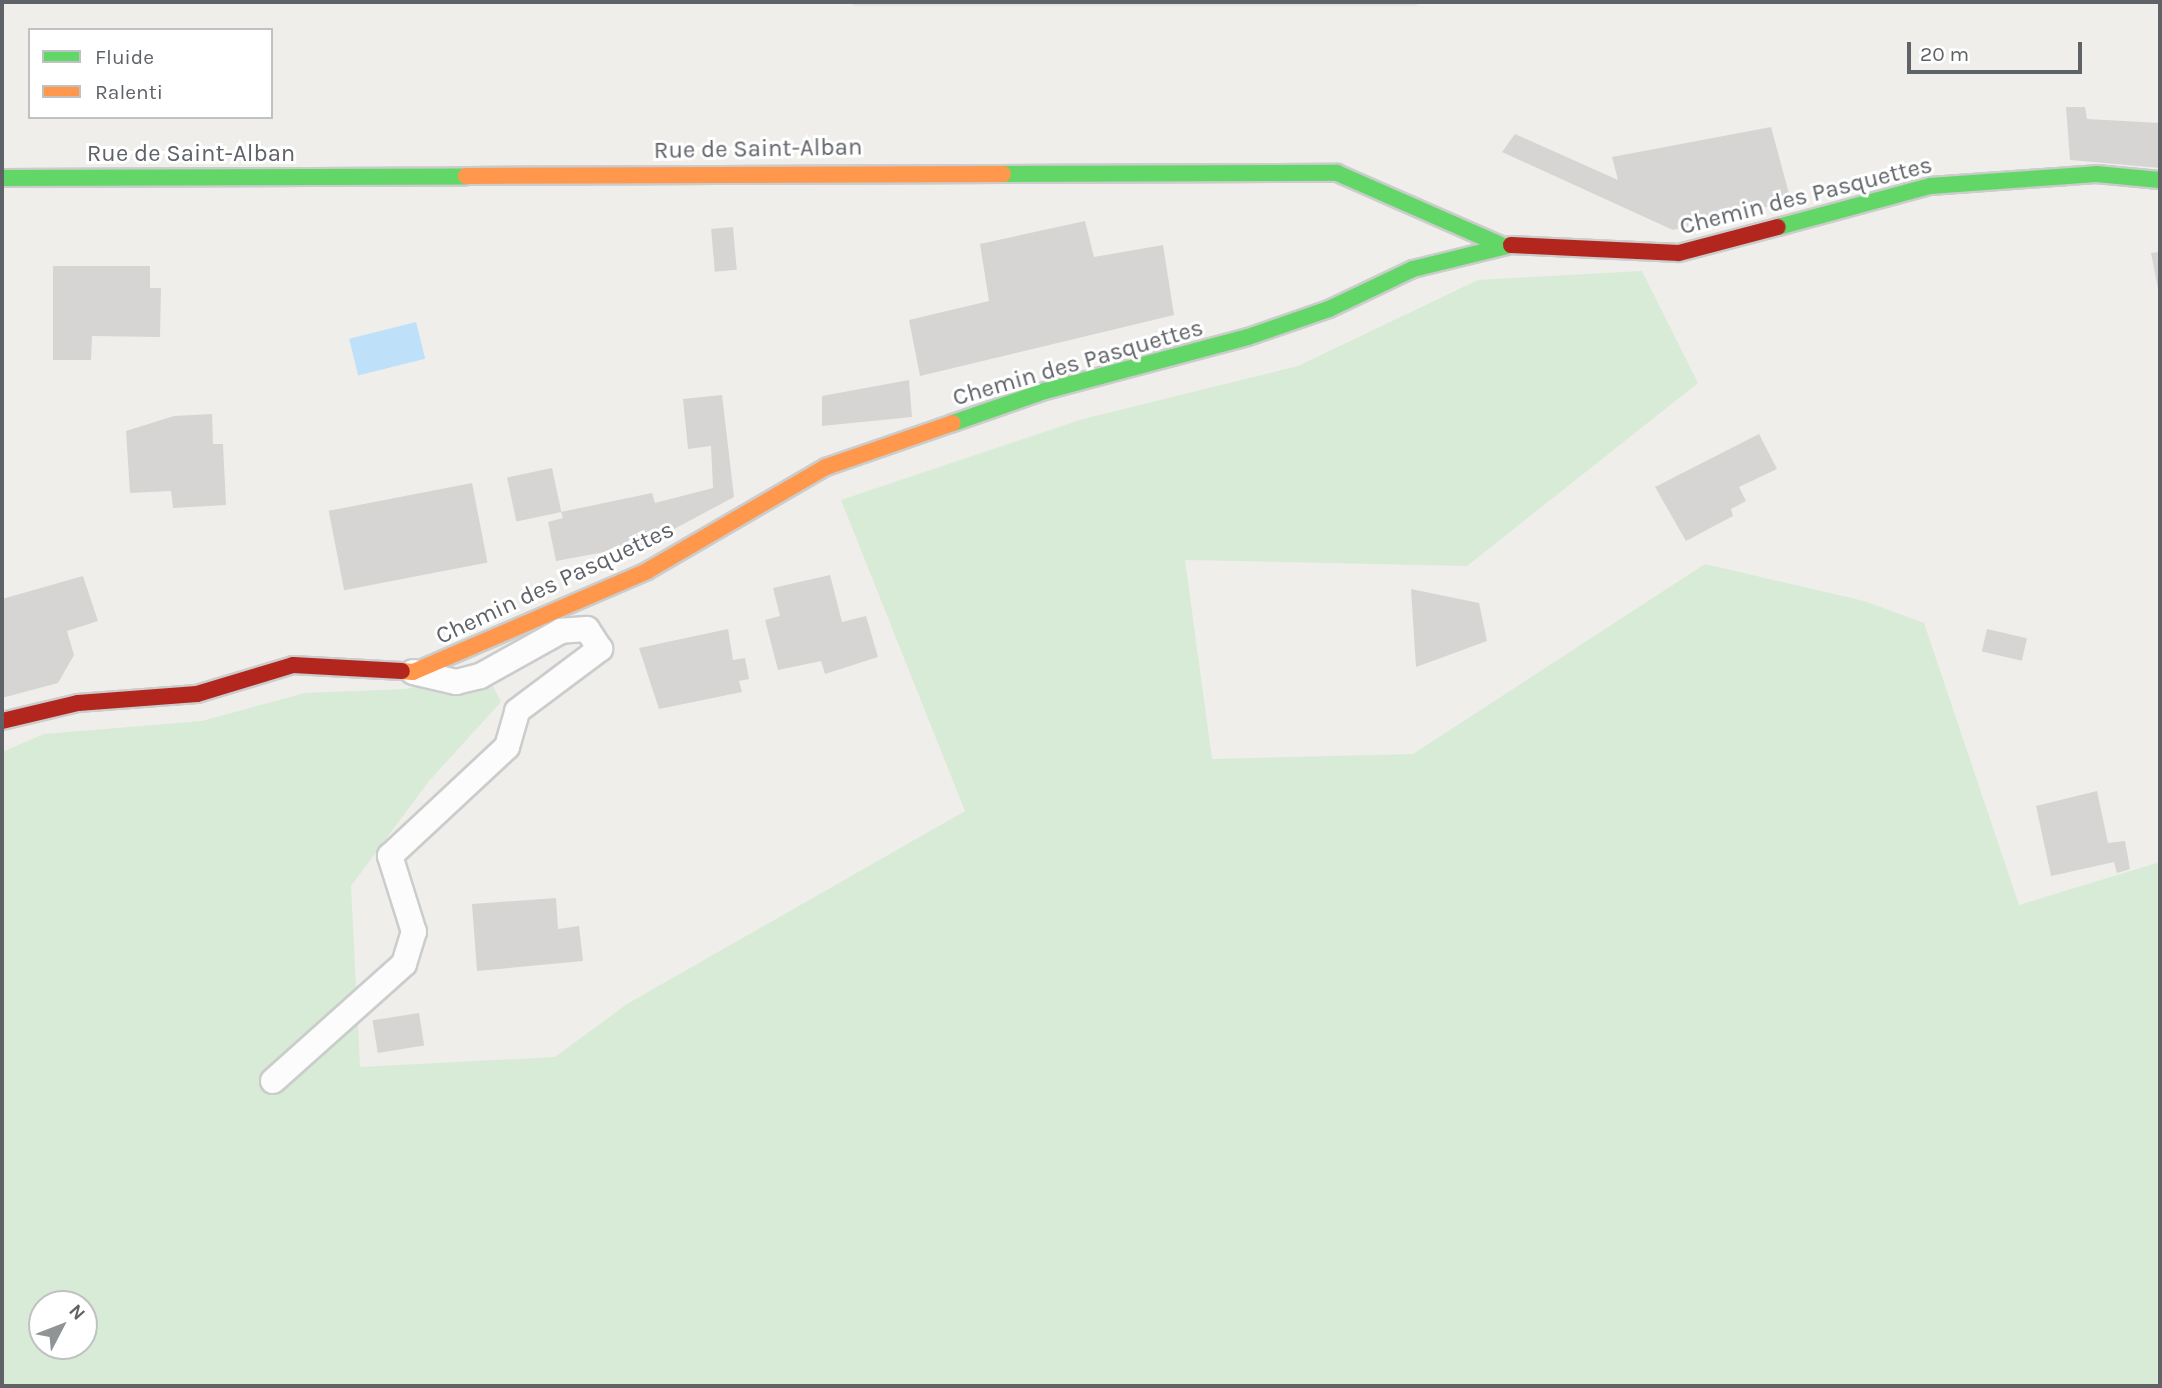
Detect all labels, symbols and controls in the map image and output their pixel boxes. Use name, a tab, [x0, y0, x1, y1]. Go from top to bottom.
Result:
legend	[28, 28, 273, 119]
scale bar	[1910, 28, 2085, 72]
text: 20 m	[1920, 42, 1969, 66]
text: Fluide	[95, 45, 154, 69]
text: Ralenti	[95, 80, 163, 104]
street label: Rue de Saint-Alban	[653, 133, 863, 165]
street label: Rue de Saint-Alban	[87, 140, 295, 168]
street label: Chemin des Pasquettes	[1677, 151, 1935, 241]
street label: Chemin des Pasquettes	[949, 313, 1207, 413]
street label: Chemin des Pasquettes	[431, 515, 679, 651]
north arrow	[28, 1290, 98, 1360]
text: N	[64, 1300, 90, 1325]

